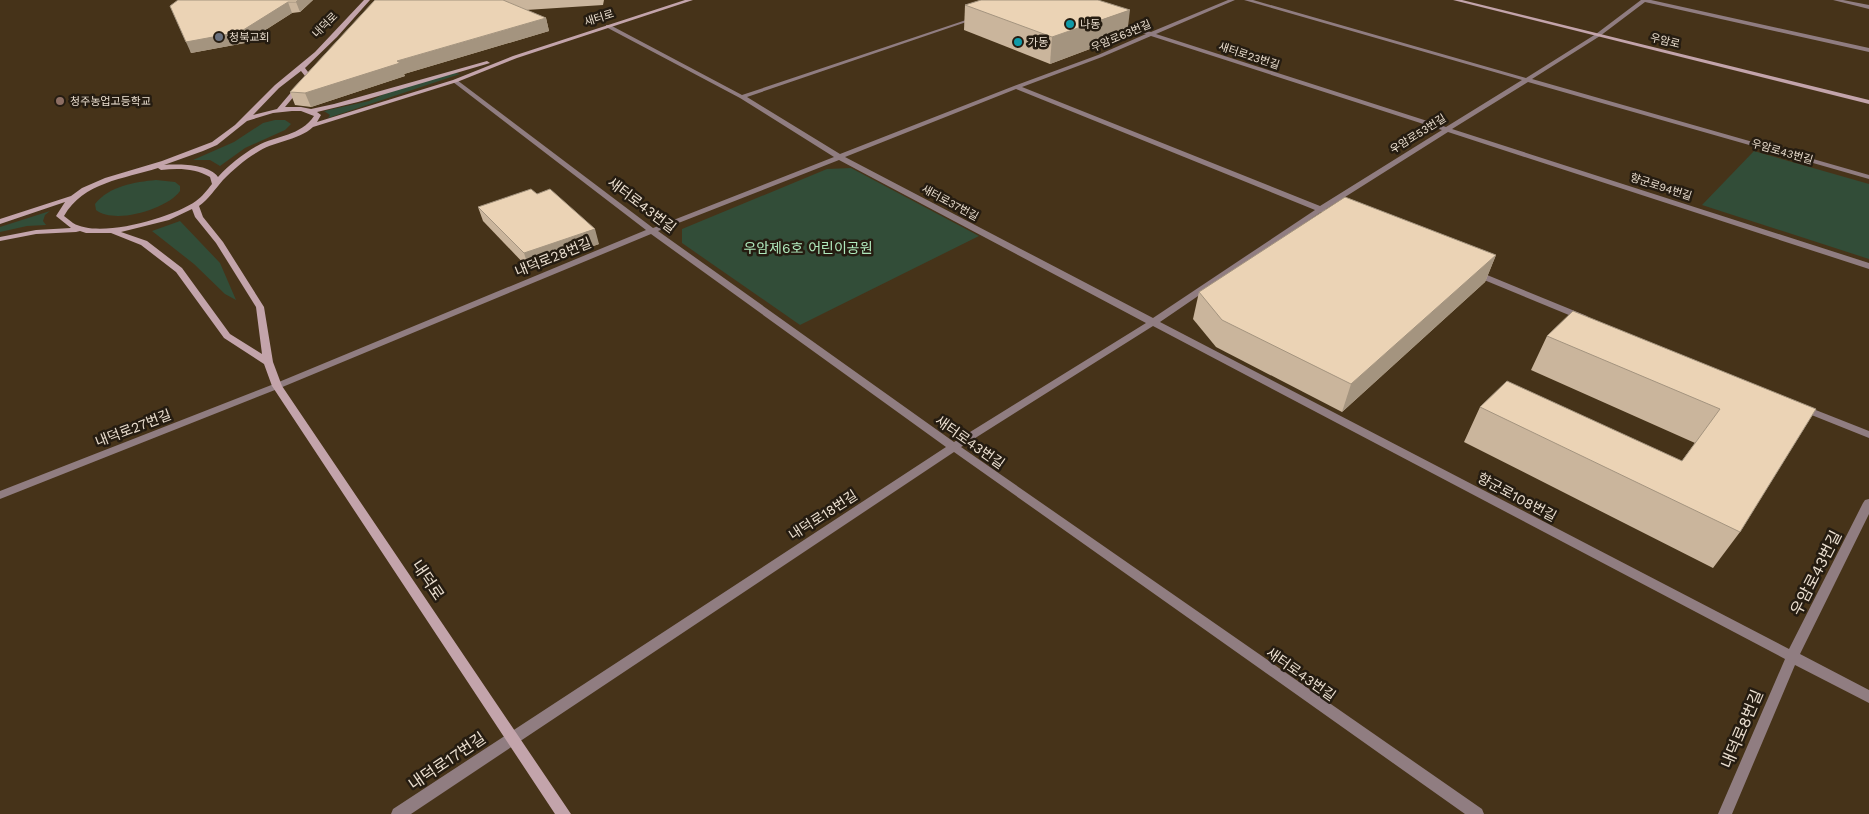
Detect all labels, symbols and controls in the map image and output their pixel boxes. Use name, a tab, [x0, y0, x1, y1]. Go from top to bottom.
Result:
street label: 새터로	[583, 7, 615, 29]
street label: 내덕로	[310, 10, 340, 40]
marker: 나동	[1064, 18, 1076, 30]
place label: 나동	[1080, 18, 1100, 31]
street label: 우암로63번길	[1089, 18, 1153, 54]
marker: 청북교회	[213, 31, 225, 43]
place label: 청북교회	[229, 31, 269, 44]
street label: 우암로	[1649, 31, 1681, 51]
marker: 가동	[1012, 36, 1024, 48]
place label: 가동	[1028, 36, 1048, 49]
street label: 새터로23번길	[1217, 40, 1281, 72]
marker: 청주농업고등학교	[54, 95, 66, 107]
place label: 청주농업고등학교	[70, 95, 151, 108]
street label: 우암로53번길	[1388, 112, 1448, 156]
street label: 우암로43번길	[1750, 137, 1814, 167]
street label: 향군로94번길	[1629, 171, 1693, 203]
street label: 새터로43번길	[605, 174, 679, 236]
street label: 새터로37번길	[919, 183, 981, 223]
street label: 내덕로28번길	[512, 234, 594, 280]
park label: 우암제6호 어린이공원	[743, 240, 873, 256]
street label: 내덕로27번길	[93, 406, 173, 450]
street label: 새터로43번길	[932, 412, 1008, 472]
street label: 향군로108번길	[1475, 469, 1559, 525]
street label: 내덕로18번길	[786, 487, 860, 543]
street label: 우암로43번길	[1786, 527, 1846, 619]
street label: 내덕로	[408, 556, 448, 604]
street label: 새터로43번길	[1263, 644, 1339, 704]
street label: 내덕로8번길	[1717, 687, 1767, 771]
street label: 내덕로17번길	[405, 728, 489, 794]

